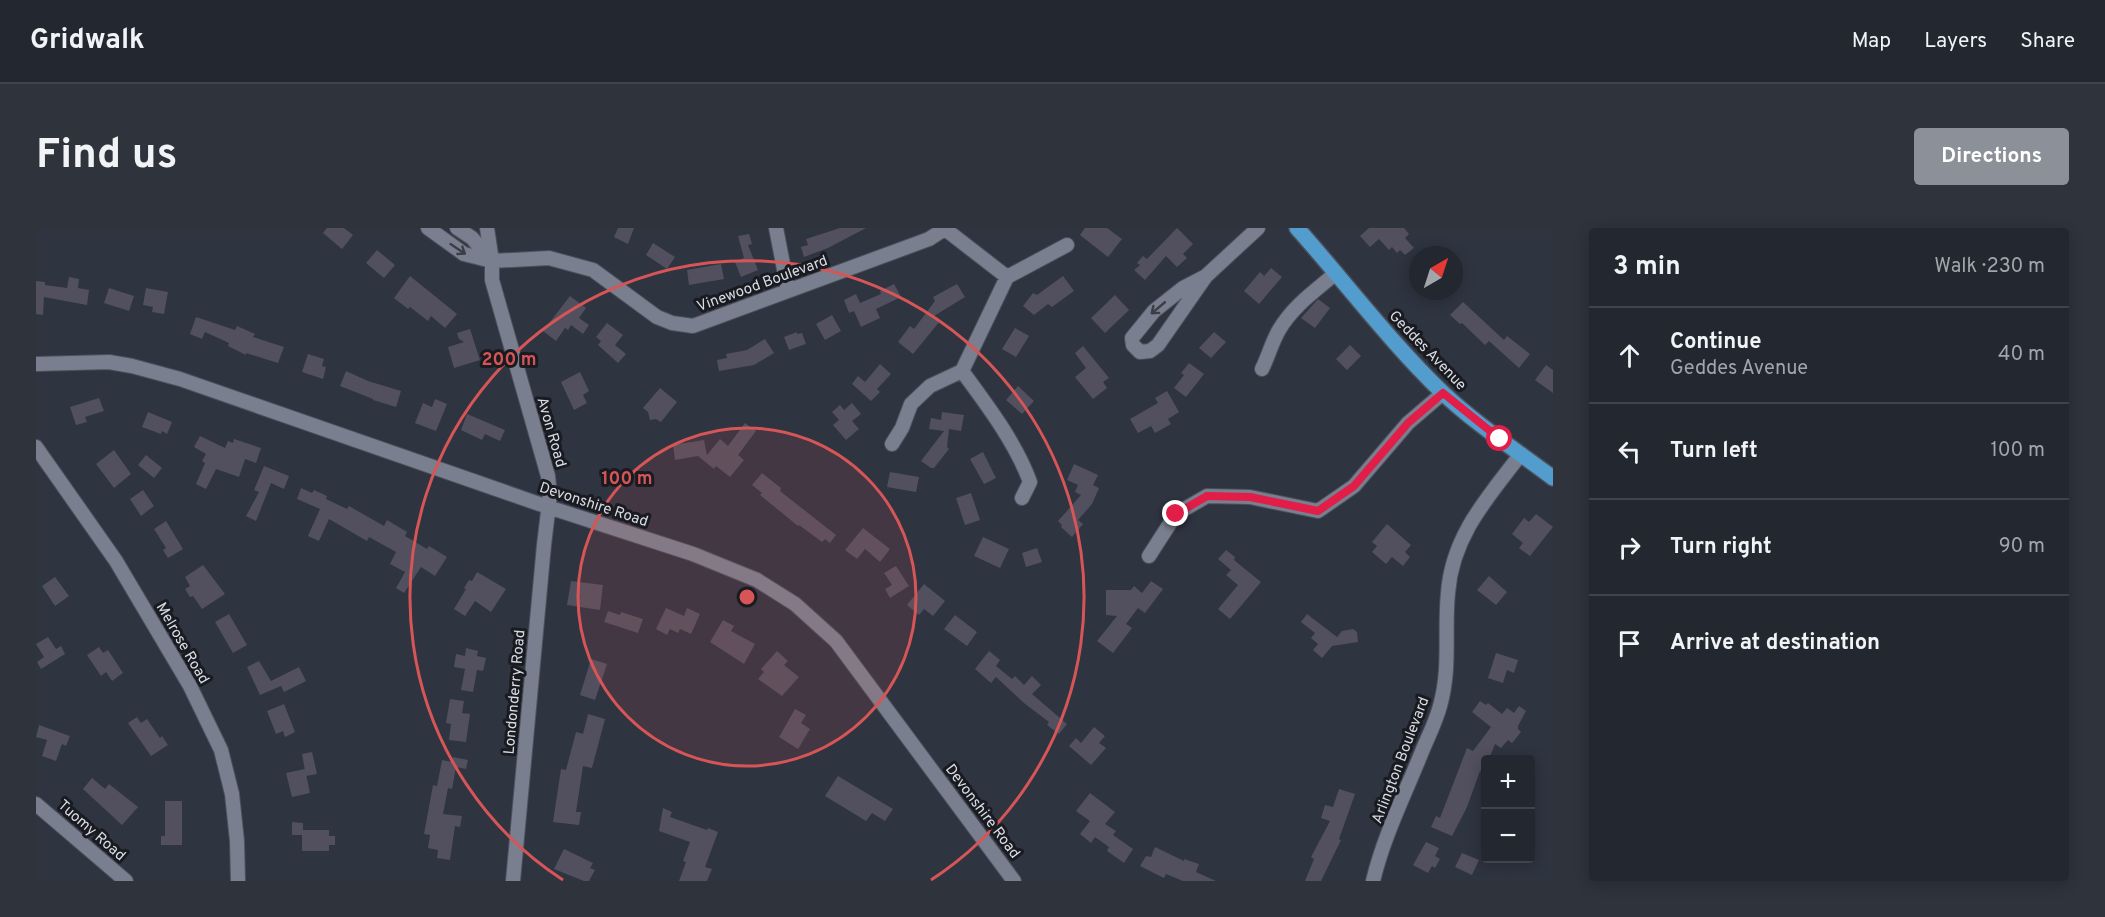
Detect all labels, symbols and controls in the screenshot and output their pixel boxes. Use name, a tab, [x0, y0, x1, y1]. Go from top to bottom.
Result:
text: Gridwalk	[30, 23, 145, 59]
text: Map	[1852, 28, 1891, 55]
text: Layers	[1924, 28, 1987, 55]
text: Share	[2020, 28, 2075, 55]
button: Directions	[1914, 128, 2069, 185]
text: Find us	[36, 130, 177, 183]
one-way arrow	[449, 243, 465, 255]
north arrow	[1409, 246, 1463, 300]
text: 3 min	[1613, 251, 1681, 284]
street label: Vinewood Boulevard	[695, 252, 830, 317]
text: Walk · 230 m	[1934, 254, 2045, 280]
one-way arrow	[1151, 301, 1166, 315]
street label: Geddes Avenue	[1384, 307, 1470, 395]
text: Continue	[1670, 329, 1761, 356]
icon: ahead	[1613, 339, 1646, 372]
text: 40 m	[1998, 342, 2045, 368]
text: 200 m	[481, 349, 537, 372]
text: Geddes Avenue	[1670, 356, 1808, 382]
street label: Avon Road	[531, 395, 570, 470]
route start	[1486, 425, 1512, 451]
icon: left	[1613, 435, 1646, 468]
text: Turn left	[1670, 438, 1758, 465]
text: 100 m	[1990, 438, 2045, 464]
text: 100 m	[601, 468, 653, 491]
street label: Devonshire Road	[537, 479, 650, 532]
route end	[1162, 500, 1188, 526]
icon: right	[1613, 531, 1646, 564]
text: Turn right	[1670, 534, 1772, 561]
text: 90 m	[1999, 534, 2045, 560]
centre of rings	[737, 587, 757, 607]
street label: Melrose Road	[151, 600, 213, 688]
icon: arrive	[1613, 627, 1646, 660]
street label: Londonderry Road	[501, 629, 530, 755]
text: Arrive at destination	[1670, 630, 1880, 657]
street label: Arlington Boulevard	[1368, 694, 1434, 827]
map controls	[1481, 755, 1535, 863]
button: +	[1481, 755, 1535, 809]
street label: Devonshire Road	[940, 761, 1023, 863]
street label: Tuomy Road	[53, 797, 129, 866]
button: −	[1481, 809, 1535, 863]

